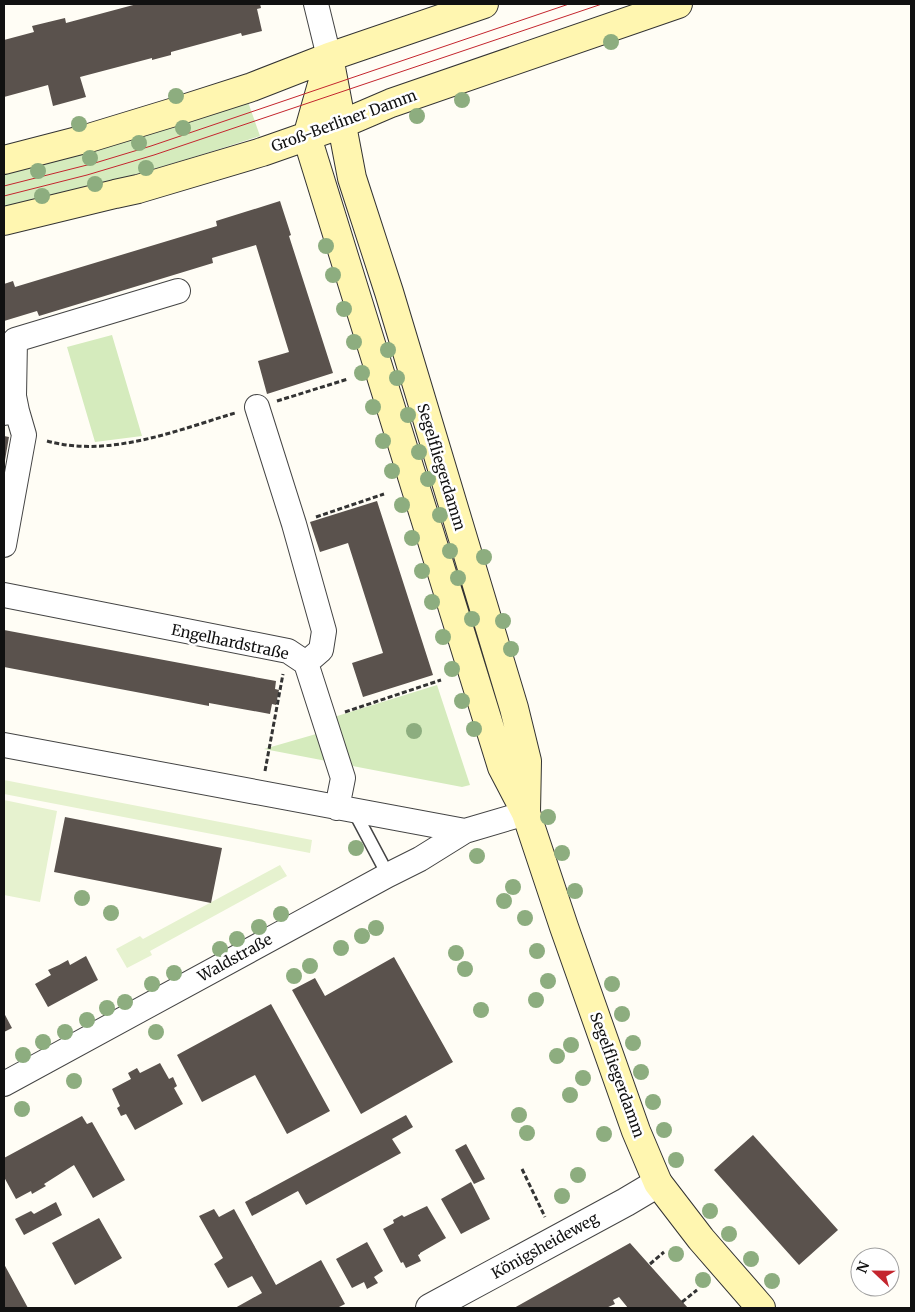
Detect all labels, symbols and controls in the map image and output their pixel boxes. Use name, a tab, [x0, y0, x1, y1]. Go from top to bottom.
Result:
street label: Groß-Berliner Damm	[269, 85, 419, 156]
street label: Segelfliegerdamm	[413, 401, 470, 533]
street label: Engelhardstraße	[170, 620, 291, 663]
street label: Waldstraße	[193, 929, 275, 986]
street label: Segelfliegerdamm	[586, 1010, 649, 1140]
street label: Königsheideweg	[488, 1208, 602, 1283]
north arrow	[850, 1247, 900, 1297]
text: N	[853, 1259, 873, 1276]

